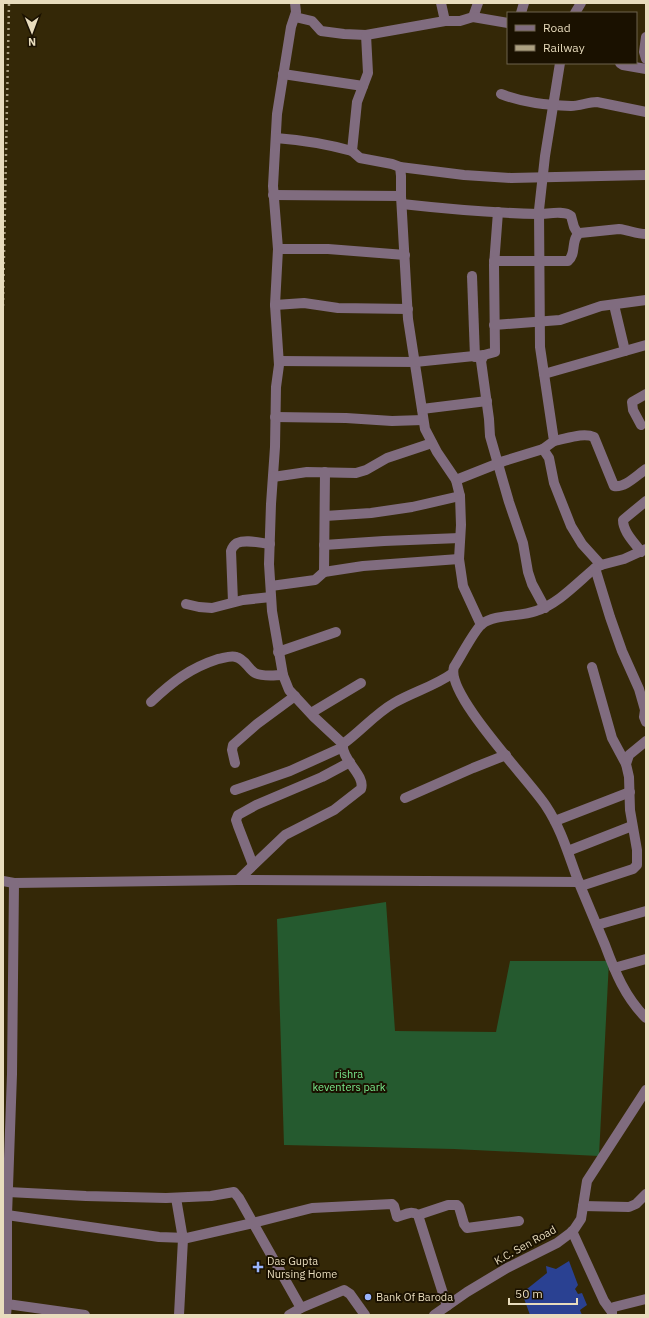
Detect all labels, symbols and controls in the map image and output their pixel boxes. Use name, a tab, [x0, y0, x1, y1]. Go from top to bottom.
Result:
north arrow	[12, 12, 52, 52]
legend	[507, 12, 637, 64]
text: Road	[543, 20, 571, 35]
text: N	[28, 35, 36, 49]
text: Railway	[543, 40, 585, 55]
park label: rishra keventers park	[312, 1067, 386, 1094]
street label: K.C. Sen Road	[492, 1222, 558, 1268]
place label: Das Gupta Nursing Home	[267, 1254, 337, 1281]
marker: Das Gupta Nursing Home	[252, 1261, 264, 1273]
scale bar	[509, 1280, 577, 1306]
text: 50 m	[515, 1286, 543, 1301]
place label: Bank Of Baroda	[376, 1290, 453, 1304]
marker: Bank Of Baroda	[363, 1292, 373, 1302]

